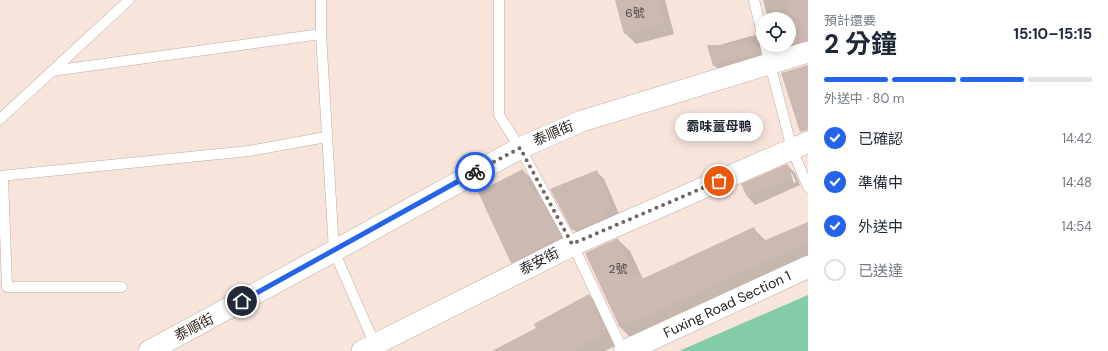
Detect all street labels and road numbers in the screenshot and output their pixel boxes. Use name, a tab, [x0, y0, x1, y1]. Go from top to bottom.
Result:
street label: 泰順街	[530, 117, 576, 149]
street label: 泰安街	[516, 243, 562, 279]
street label: Fuxing Road Section 1	[660, 266, 794, 342]
street label: 泰順街	[171, 309, 217, 345]

